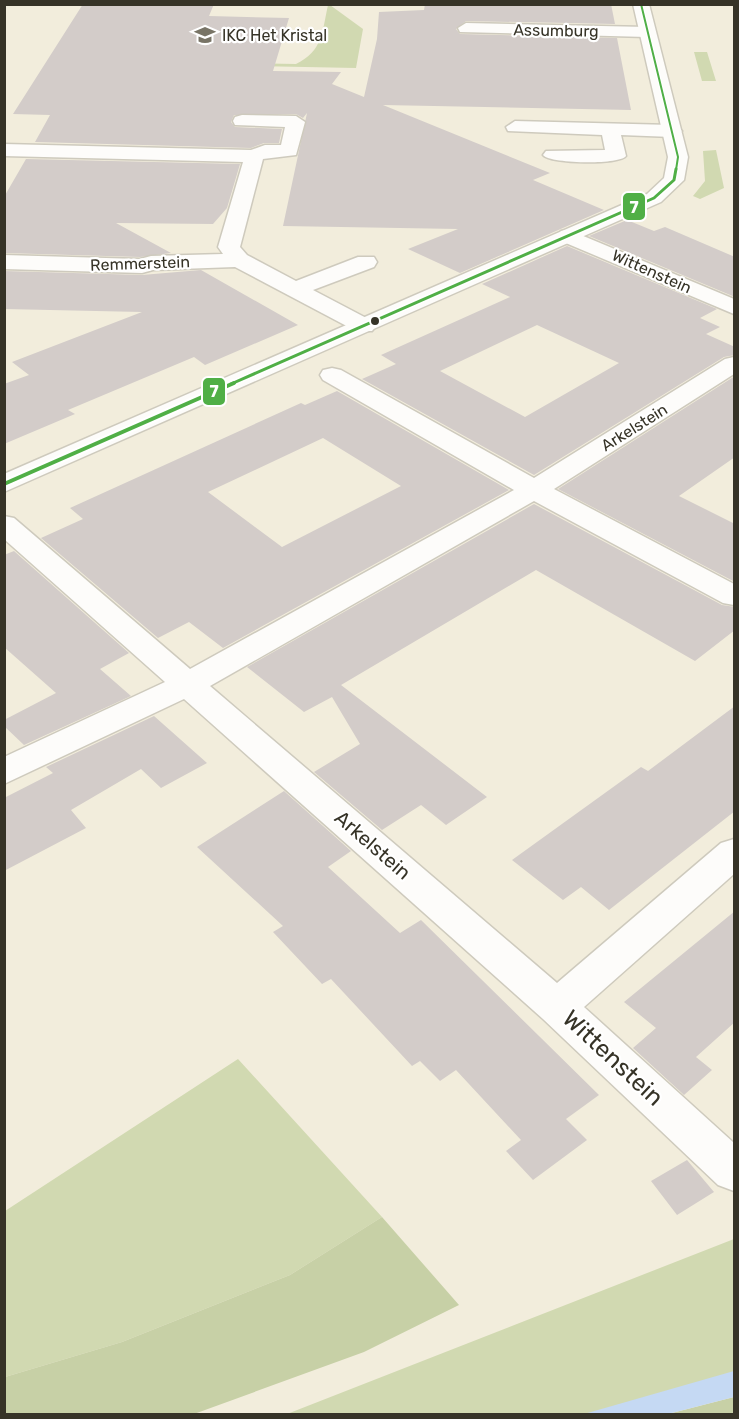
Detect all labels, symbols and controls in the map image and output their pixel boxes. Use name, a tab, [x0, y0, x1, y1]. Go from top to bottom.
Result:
street label: Assumburg	[513, 20, 599, 41]
school or university icon: IKC Het Kristal	[193, 23, 217, 47]
place label: IKC Het Kristal	[222, 26, 327, 45]
line badge: 7	[622, 192, 646, 221]
text: 7	[629, 198, 639, 217]
street label: Wittenstein	[609, 246, 694, 297]
street label: Remmerstein	[90, 252, 190, 275]
unlabelled marker	[369, 315, 381, 327]
line badge: 7	[202, 377, 226, 406]
text: 7	[209, 382, 219, 401]
street label: Arkelstein	[598, 400, 671, 455]
street label: Arkelstein	[330, 805, 416, 885]
street label: Wittenstein	[557, 1004, 669, 1112]

